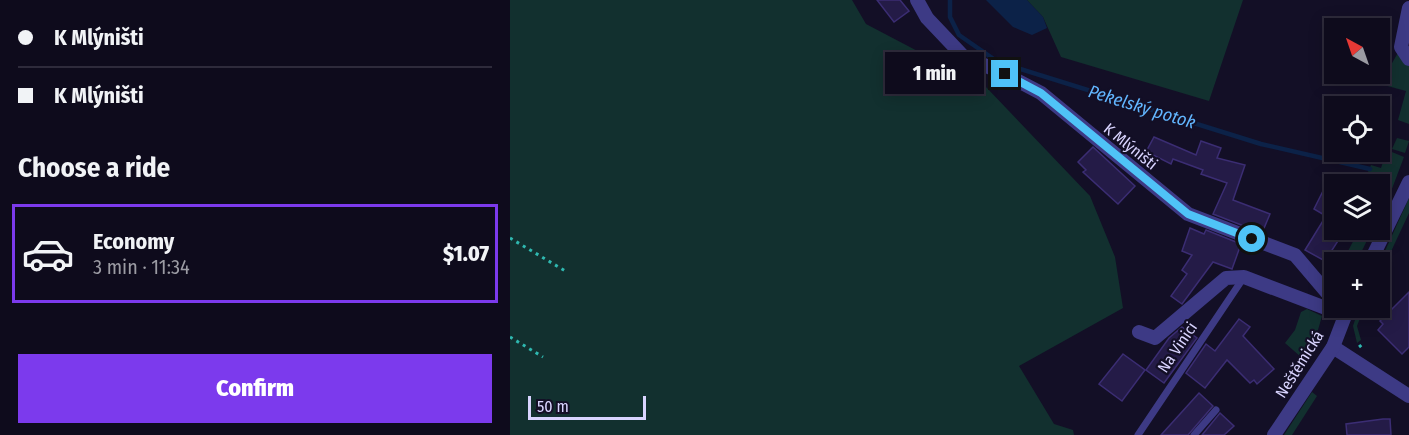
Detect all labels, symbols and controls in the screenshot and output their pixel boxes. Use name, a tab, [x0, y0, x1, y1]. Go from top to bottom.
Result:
north arrow	[1324, 18, 1390, 84]
map controls	[1324, 18, 1390, 318]
text: K Mlýništi	[54, 24, 144, 51]
callout: 1 min	[885, 53, 984, 95]
route end	[991, 60, 1018, 87]
text: 1 min	[913, 61, 956, 85]
water label: Pekelský potok	[1086, 80, 1198, 134]
text: K Mlýništi	[54, 82, 144, 109]
button: locate	[1324, 96, 1390, 162]
street label: K Mlýništi	[1100, 119, 1161, 174]
text: Choose a ride	[18, 152, 170, 184]
button: layers	[1324, 174, 1390, 240]
route start	[1238, 225, 1265, 252]
icon: car	[21, 227, 75, 281]
text: Economy	[93, 228, 174, 255]
text: $1.07	[443, 240, 489, 267]
button: +	[1324, 252, 1390, 318]
text: 3 min · 11:34	[93, 255, 190, 279]
street label: Na Vinici	[1154, 318, 1201, 376]
street label: Neštěmická	[1271, 327, 1328, 401]
button: Confirm	[18, 354, 492, 423]
scale bar	[528, 393, 646, 420]
text: 50 m	[537, 397, 569, 416]

